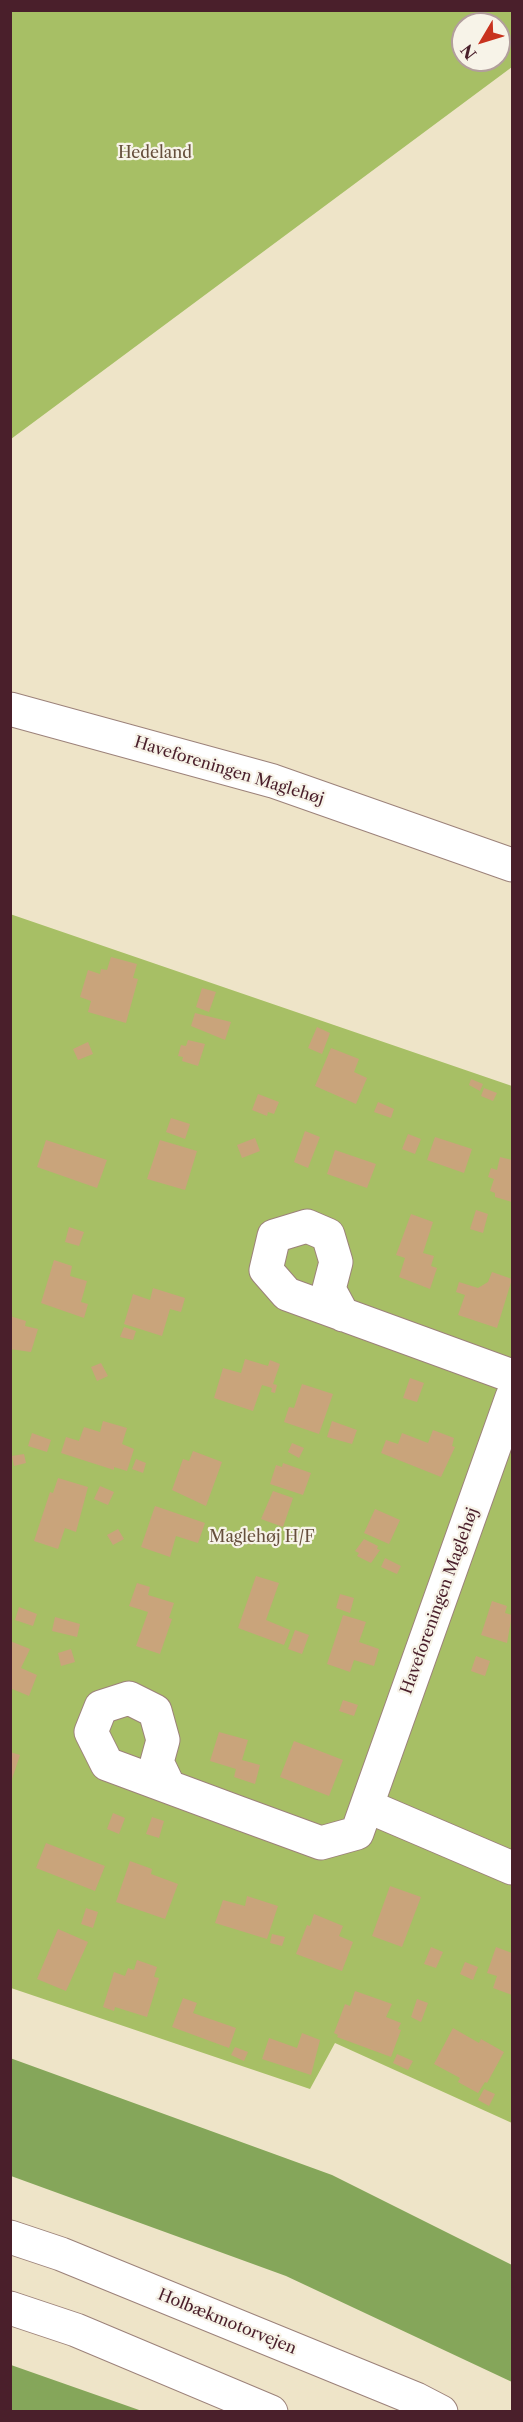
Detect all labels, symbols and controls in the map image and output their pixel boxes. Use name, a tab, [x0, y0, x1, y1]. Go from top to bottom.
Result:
north arrow	[451, 12, 511, 72]
text: N	[456, 40, 481, 63]
park label: Hedeland	[118, 143, 192, 163]
street label: Haveforeningen Maglehøj	[132, 733, 326, 809]
street label: Haveforeningen Maglehøj	[397, 1505, 483, 1697]
park label: Maglehøj H/F	[209, 1527, 315, 1547]
street label: Holbækmotorvejen	[155, 2285, 299, 2359]

